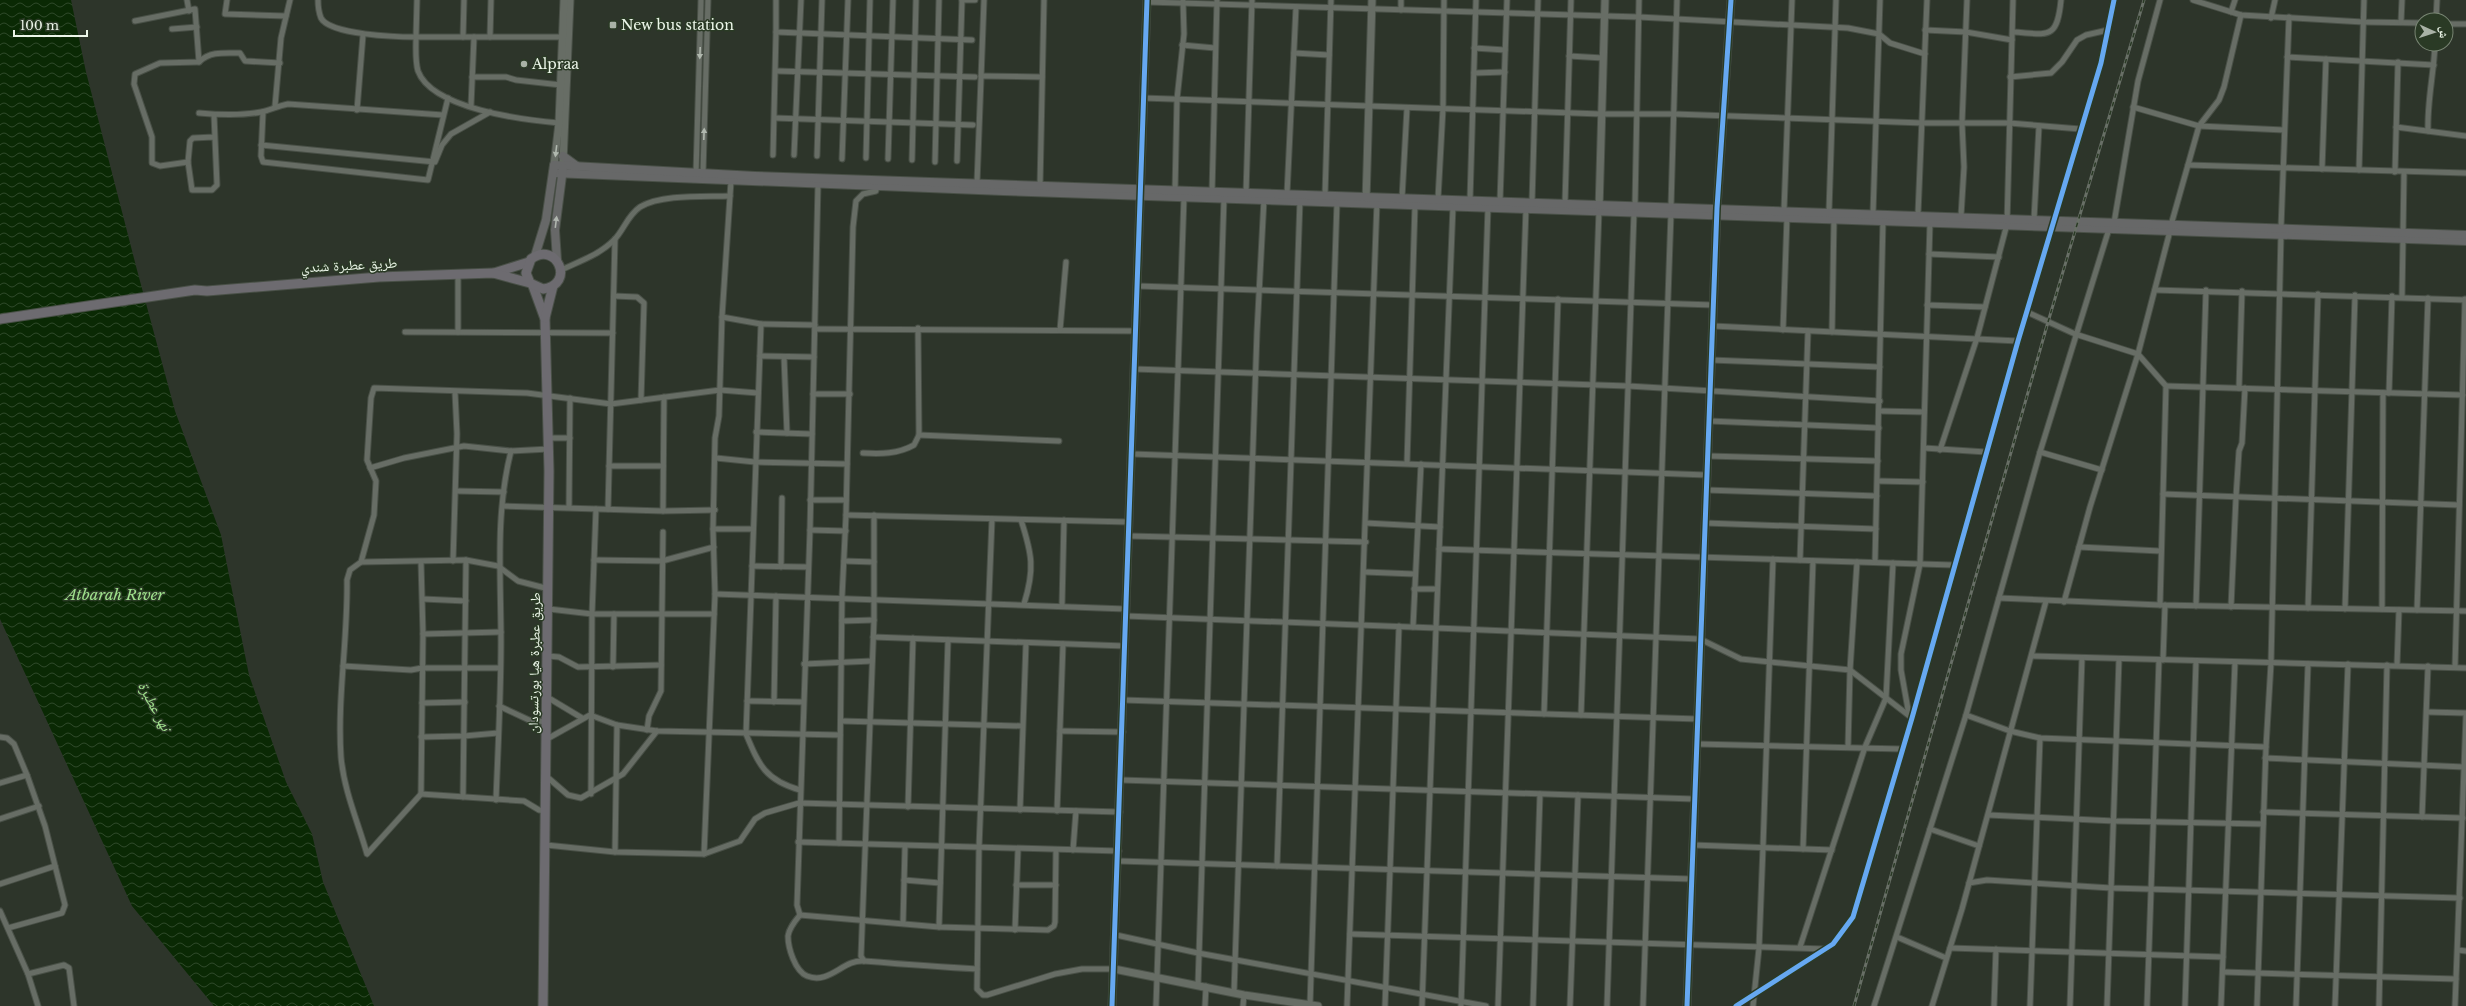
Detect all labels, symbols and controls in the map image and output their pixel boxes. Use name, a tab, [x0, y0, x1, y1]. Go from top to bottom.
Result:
scale bar	[14, 12, 87, 38]
north arrow	[2414, 12, 2454, 52]
place label: New bus station	[621, 16, 734, 34]
text: 100 m	[20, 18, 59, 33]
marker: New bus station	[608, 20, 618, 30]
text: ش	[2436, 26, 2451, 39]
one-way arrow	[696, 47, 703, 59]
place label: Alpraa	[531, 55, 579, 73]
marker: Alpraa	[519, 59, 529, 69]
one-way arrow	[701, 128, 708, 140]
one-way arrow	[553, 145, 559, 157]
one-way arrow	[553, 216, 559, 228]
street label: طريق عطبرة شندي	[300, 253, 398, 279]
water label: Atbarah River	[64, 585, 166, 604]
street label: طريق عطبرة هيا بورتسودان	[524, 592, 545, 734]
water label: نهر عطبرة	[134, 678, 177, 737]

